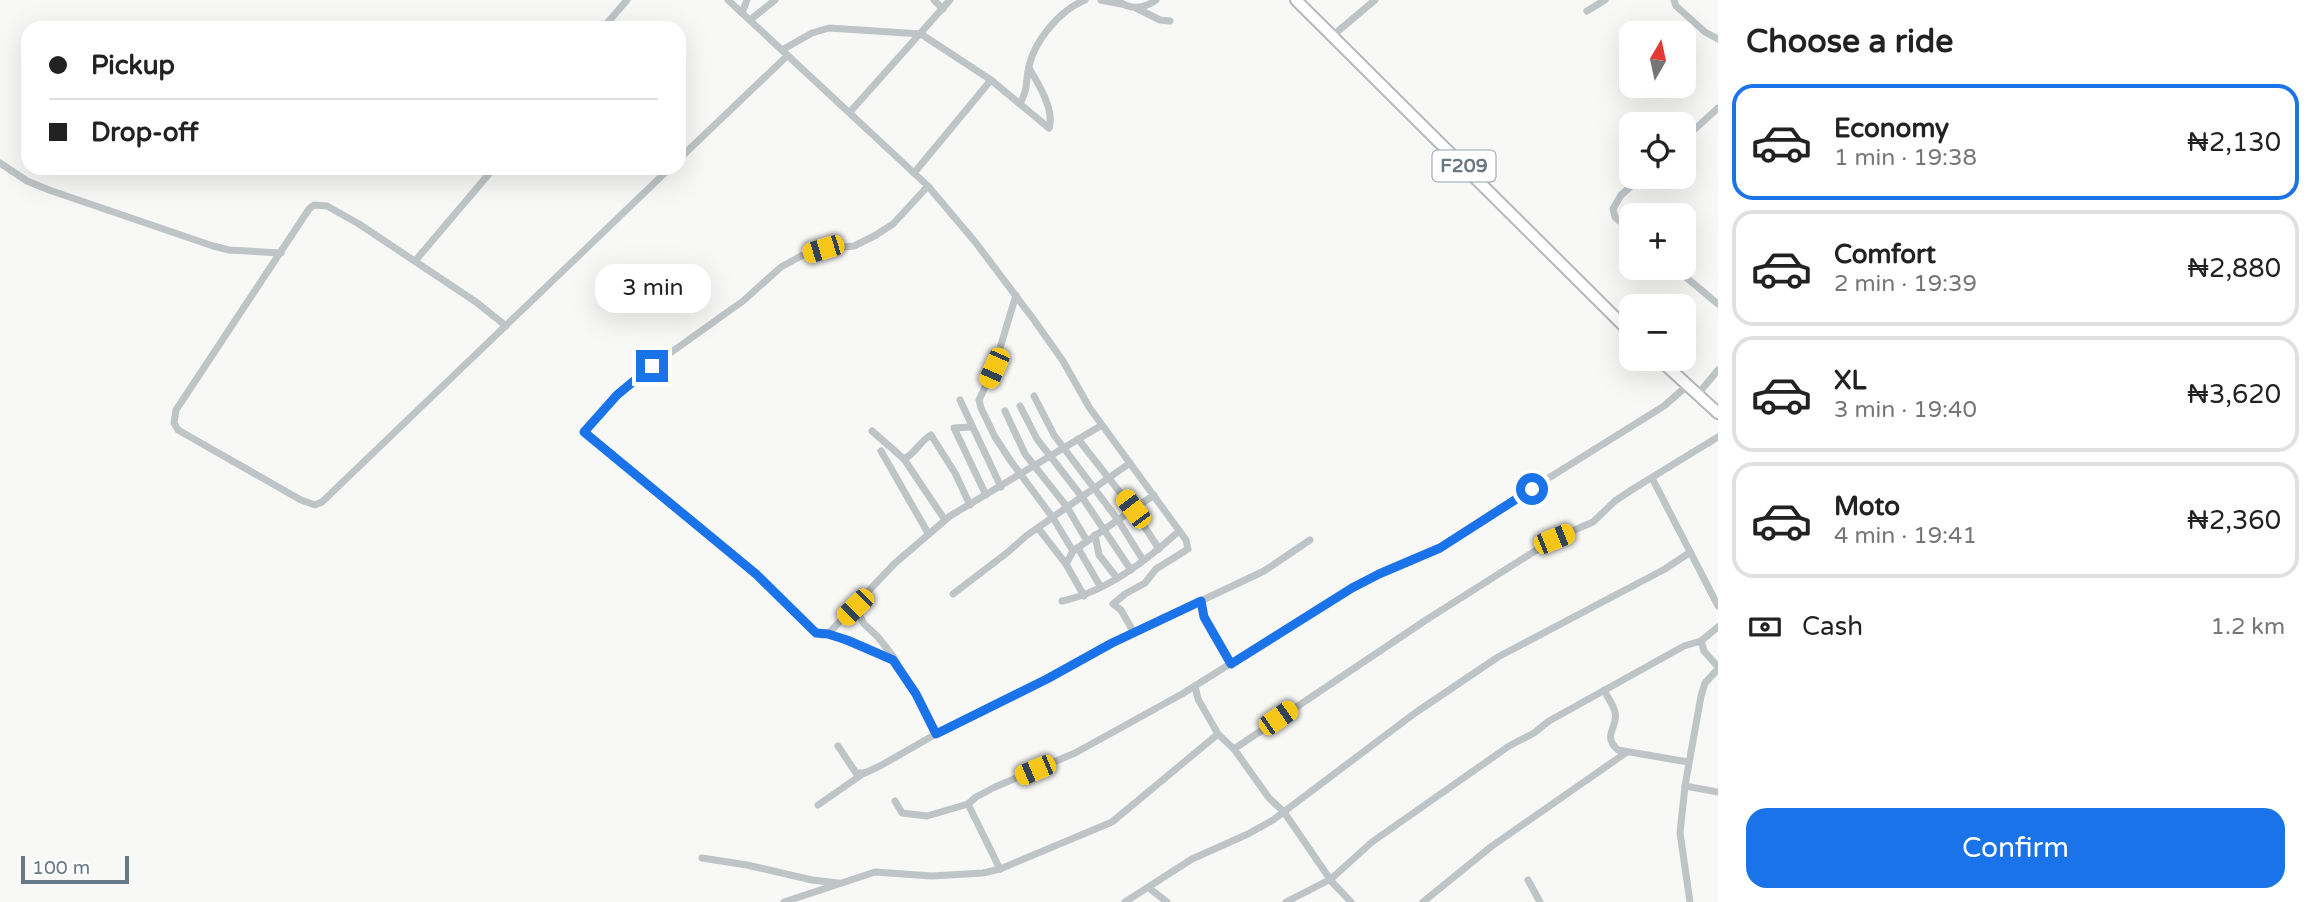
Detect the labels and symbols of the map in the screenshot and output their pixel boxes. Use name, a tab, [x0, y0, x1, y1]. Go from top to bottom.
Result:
north arrow	[1619, 21, 1696, 98]
road number: F209	[1432, 150, 1496, 182]
car	[800, 233, 847, 265]
callout: 3 min	[594, 264, 710, 314]
car	[976, 345, 1013, 391]
route end	[636, 350, 668, 382]
route start	[1516, 473, 1548, 505]
car	[1112, 486, 1155, 532]
car	[1531, 521, 1578, 557]
car	[833, 585, 878, 629]
car	[1255, 697, 1302, 739]
car	[1012, 752, 1059, 788]
scale bar	[21, 853, 130, 885]

